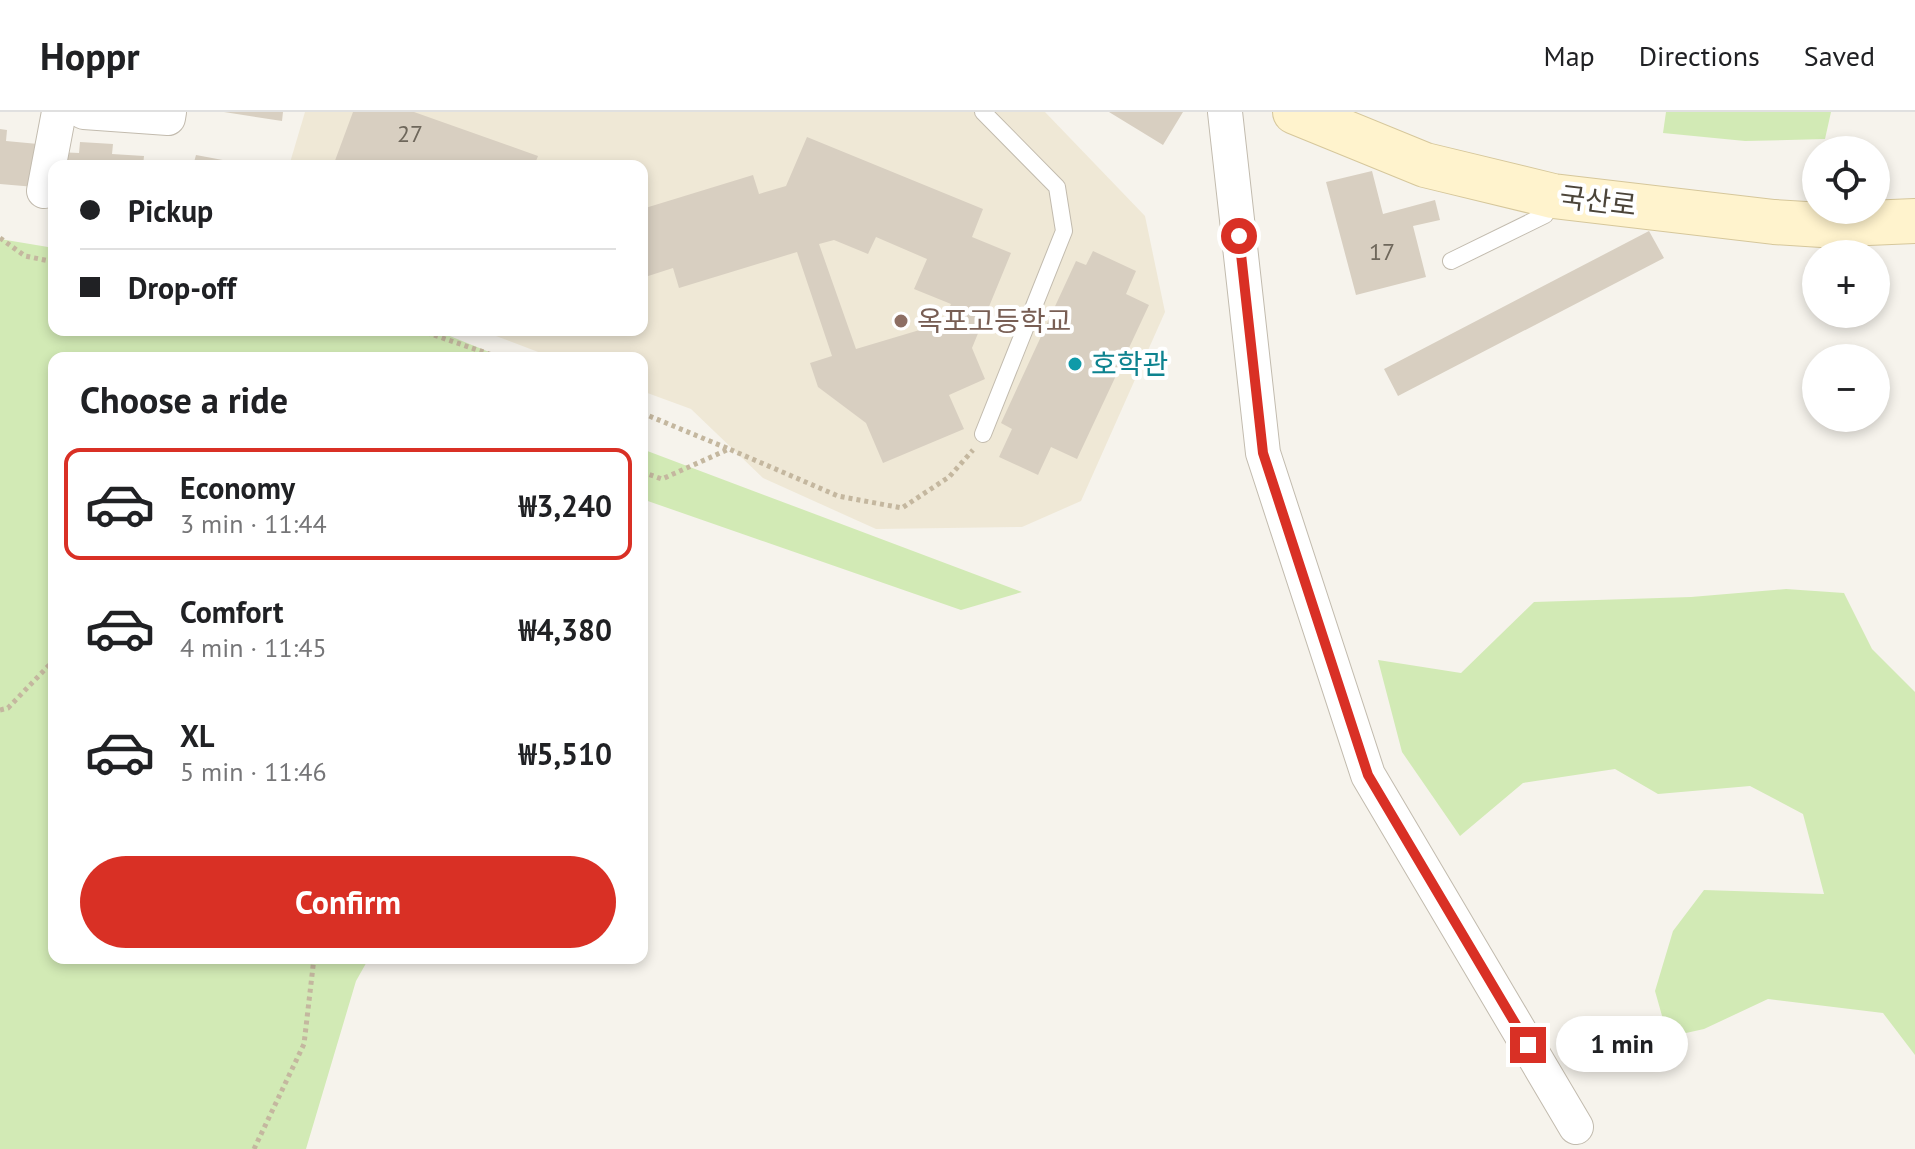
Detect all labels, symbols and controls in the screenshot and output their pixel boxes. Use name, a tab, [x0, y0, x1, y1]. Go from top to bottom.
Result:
text: Hoppr	[40, 31, 140, 80]
text: Map	[1544, 37, 1595, 74]
text: Directions	[1639, 37, 1760, 74]
text: Saved	[1804, 37, 1875, 74]
house number: 27	[397, 118, 423, 149]
map controls	[1802, 136, 1890, 432]
button: locate	[1802, 136, 1890, 224]
street label: 국산로	[1557, 177, 1639, 224]
text: Pickup	[128, 191, 213, 230]
route start	[1221, 218, 1257, 254]
house number: 17	[1369, 236, 1395, 267]
button: +	[1802, 240, 1890, 328]
text: Drop-off	[128, 268, 236, 307]
place label: 옥포고등학교	[917, 302, 1072, 339]
marker: 옥포고등학교	[892, 312, 910, 330]
button: −	[1802, 344, 1890, 432]
place label: 호학관	[1091, 345, 1168, 382]
marker: 호학관	[1066, 355, 1084, 373]
text: Choose a ride	[80, 376, 288, 423]
icon: car	[84, 468, 156, 540]
text: Economy	[180, 468, 295, 507]
text: ₩3,240	[519, 486, 612, 525]
text: 3 min · 11:44	[180, 507, 327, 540]
icon: car	[84, 592, 156, 664]
text: Comfort	[180, 592, 283, 631]
text: ₩4,380	[519, 610, 612, 649]
text: 4 min · 11:45	[180, 631, 327, 664]
icon: car	[84, 716, 156, 788]
text: XL	[180, 716, 214, 755]
text: ₩5,510	[519, 734, 612, 773]
text: 5 min · 11:46	[180, 755, 327, 788]
button: Confirm	[80, 856, 616, 948]
callout: 1 min	[1556, 1017, 1688, 1073]
route end	[1510, 1027, 1546, 1063]
text: 1 min	[1590, 1027, 1654, 1060]

